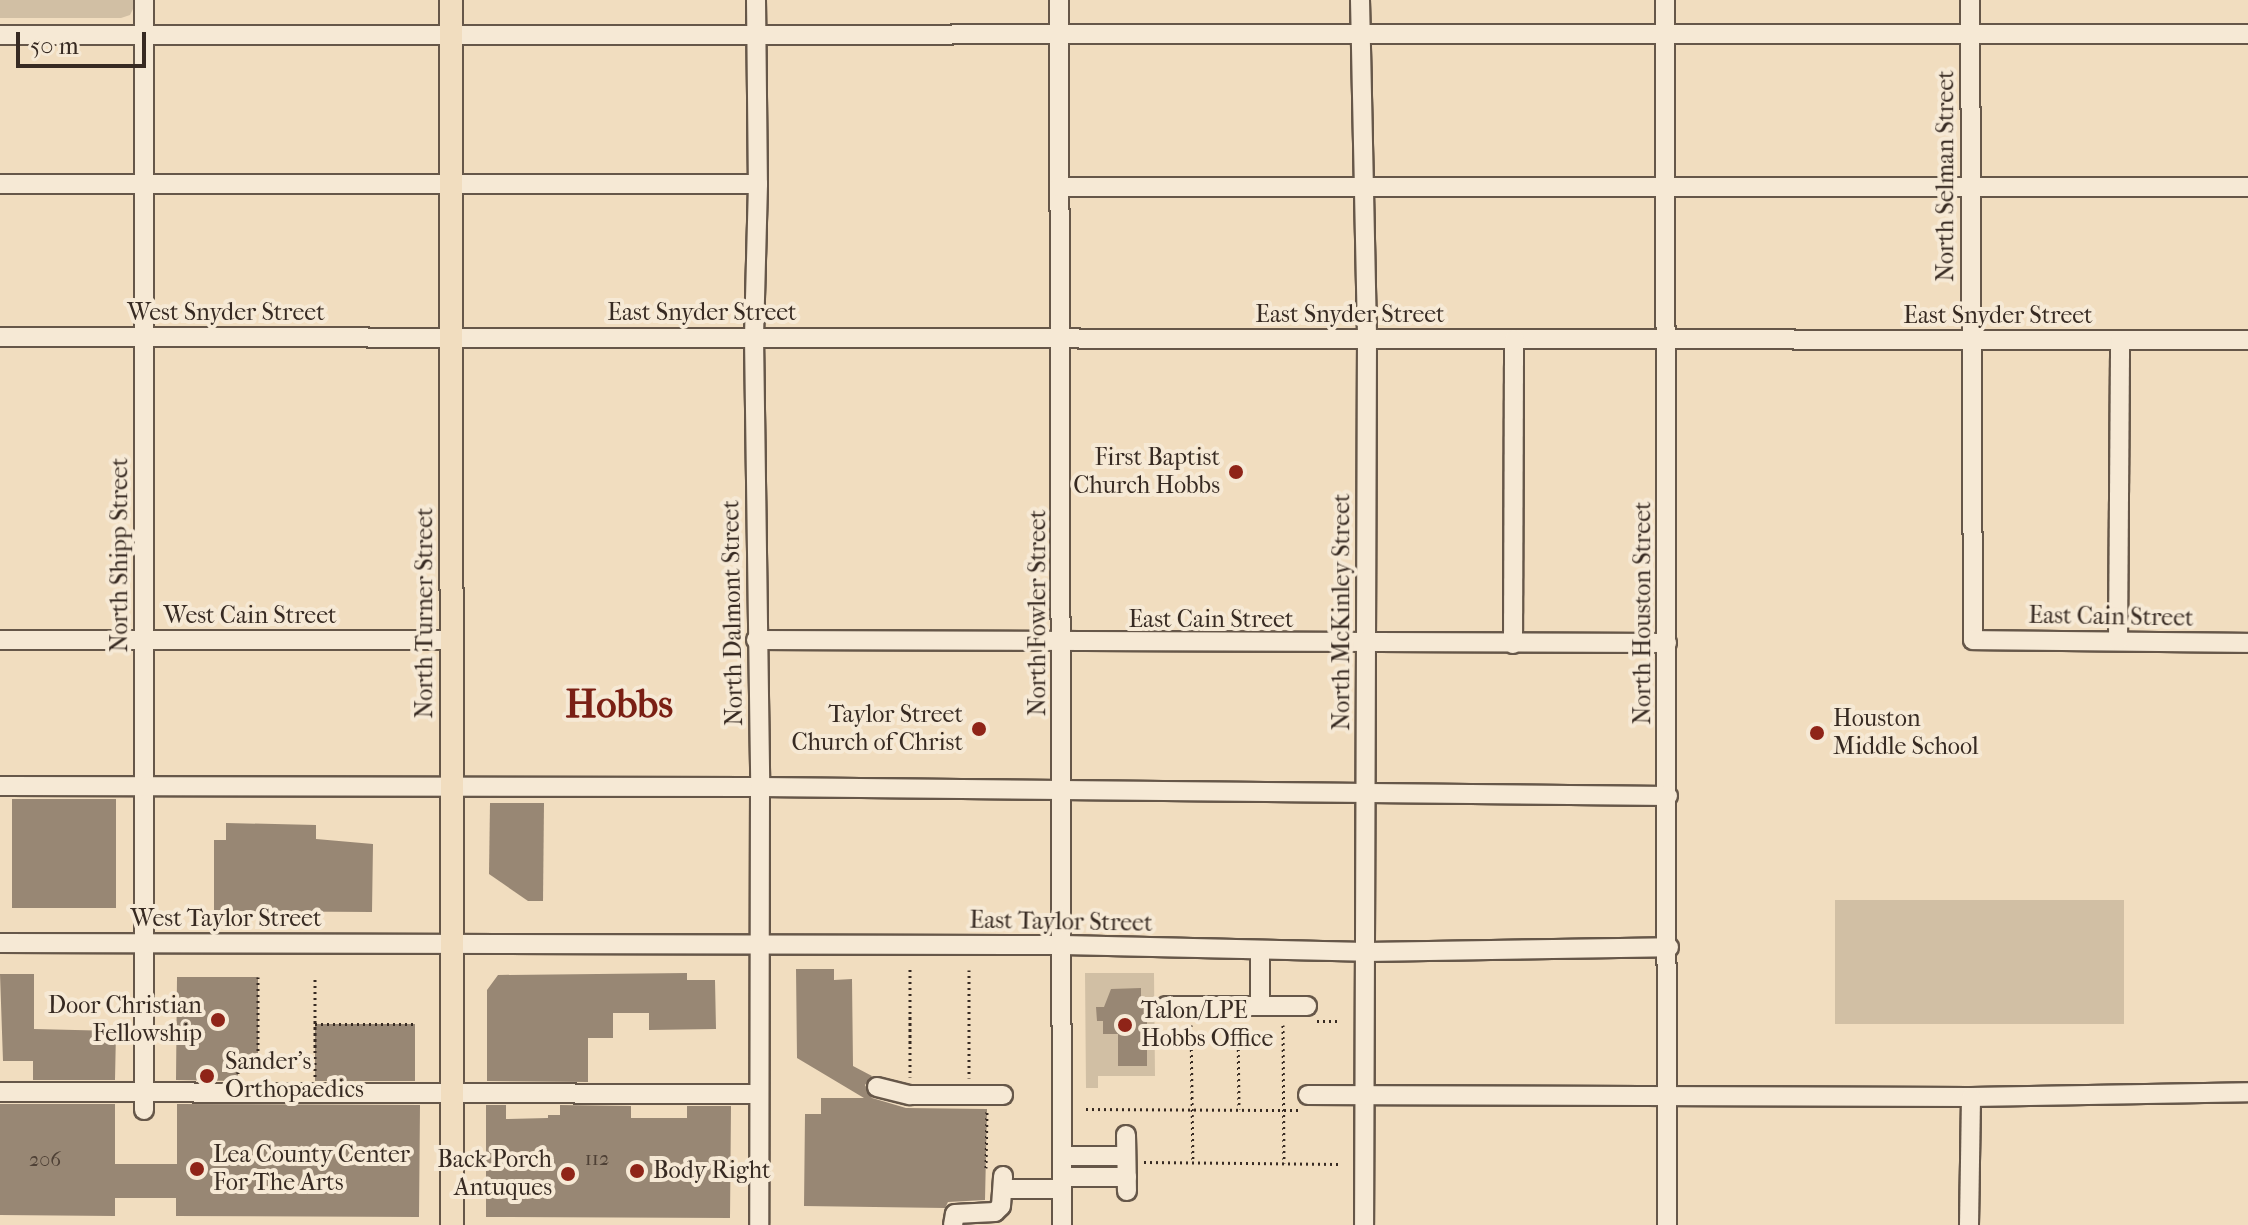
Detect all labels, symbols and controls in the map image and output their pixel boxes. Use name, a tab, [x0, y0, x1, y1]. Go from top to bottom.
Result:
scale bar	[20, 16, 150, 66]
text: 50 m	[30, 32, 79, 60]
street label: North Selman Street	[1932, 70, 1960, 282]
street label: West Snyder Street	[127, 299, 325, 327]
street label: East Snyder Street	[607, 299, 797, 327]
street label: East Snyder Street	[1255, 301, 1445, 329]
street label: East Snyder Street	[1903, 302, 2093, 330]
place label: First Baptist Church Hobbs	[1073, 444, 1220, 500]
street label: North Shipp Street	[106, 458, 134, 652]
marker: First Baptist Church Hobbs	[1227, 463, 1245, 481]
street label: North McKinley Street	[1328, 493, 1356, 731]
street label: North Dalmont Street	[717, 500, 749, 726]
street label: North Houston Street	[1629, 501, 1657, 725]
street label: North Turner Street	[411, 507, 439, 719]
street label: North Fowler Street	[1024, 510, 1052, 716]
street label: East Cain Street	[2028, 601, 2194, 633]
street label: West Cain Street	[163, 602, 337, 630]
street label: East Cain Street	[1128, 606, 1294, 634]
district label: Hobbs	[565, 680, 673, 728]
place label: Taylor Street Church of Christ	[791, 701, 963, 757]
place label: Houston Middle School	[1833, 705, 1979, 761]
marker: Taylor Street Church of Christ	[970, 720, 988, 738]
marker: Houston Middle School	[1808, 724, 1826, 742]
street label: West Taylor Street	[130, 905, 322, 933]
street label: East Taylor Street	[969, 906, 1153, 938]
place label: Door Christian Fellowship	[48, 992, 202, 1048]
place label: Talon/LPE Hobbs Office	[1141, 997, 1273, 1053]
marker: Door Christian Fellowship	[209, 1011, 227, 1029]
marker: Talon/LPE Hobbs Office	[1116, 1016, 1134, 1034]
place label: Sander's Orthopaedics	[225, 1048, 364, 1104]
marker: Sander's Orthopaedics	[196, 1065, 218, 1087]
place label: Lea County Center For The Arts	[213, 1141, 410, 1197]
place label: Back Porch Antuques	[437, 1146, 552, 1202]
house number: 112	[585, 1146, 609, 1170]
house number: 206	[29, 1147, 61, 1171]
place label: Body Right	[653, 1157, 770, 1185]
marker: Lea County Center For The Arts	[188, 1160, 206, 1178]
marker: Body Right	[628, 1162, 646, 1180]
marker: Back Porch Antuques	[559, 1165, 577, 1183]

